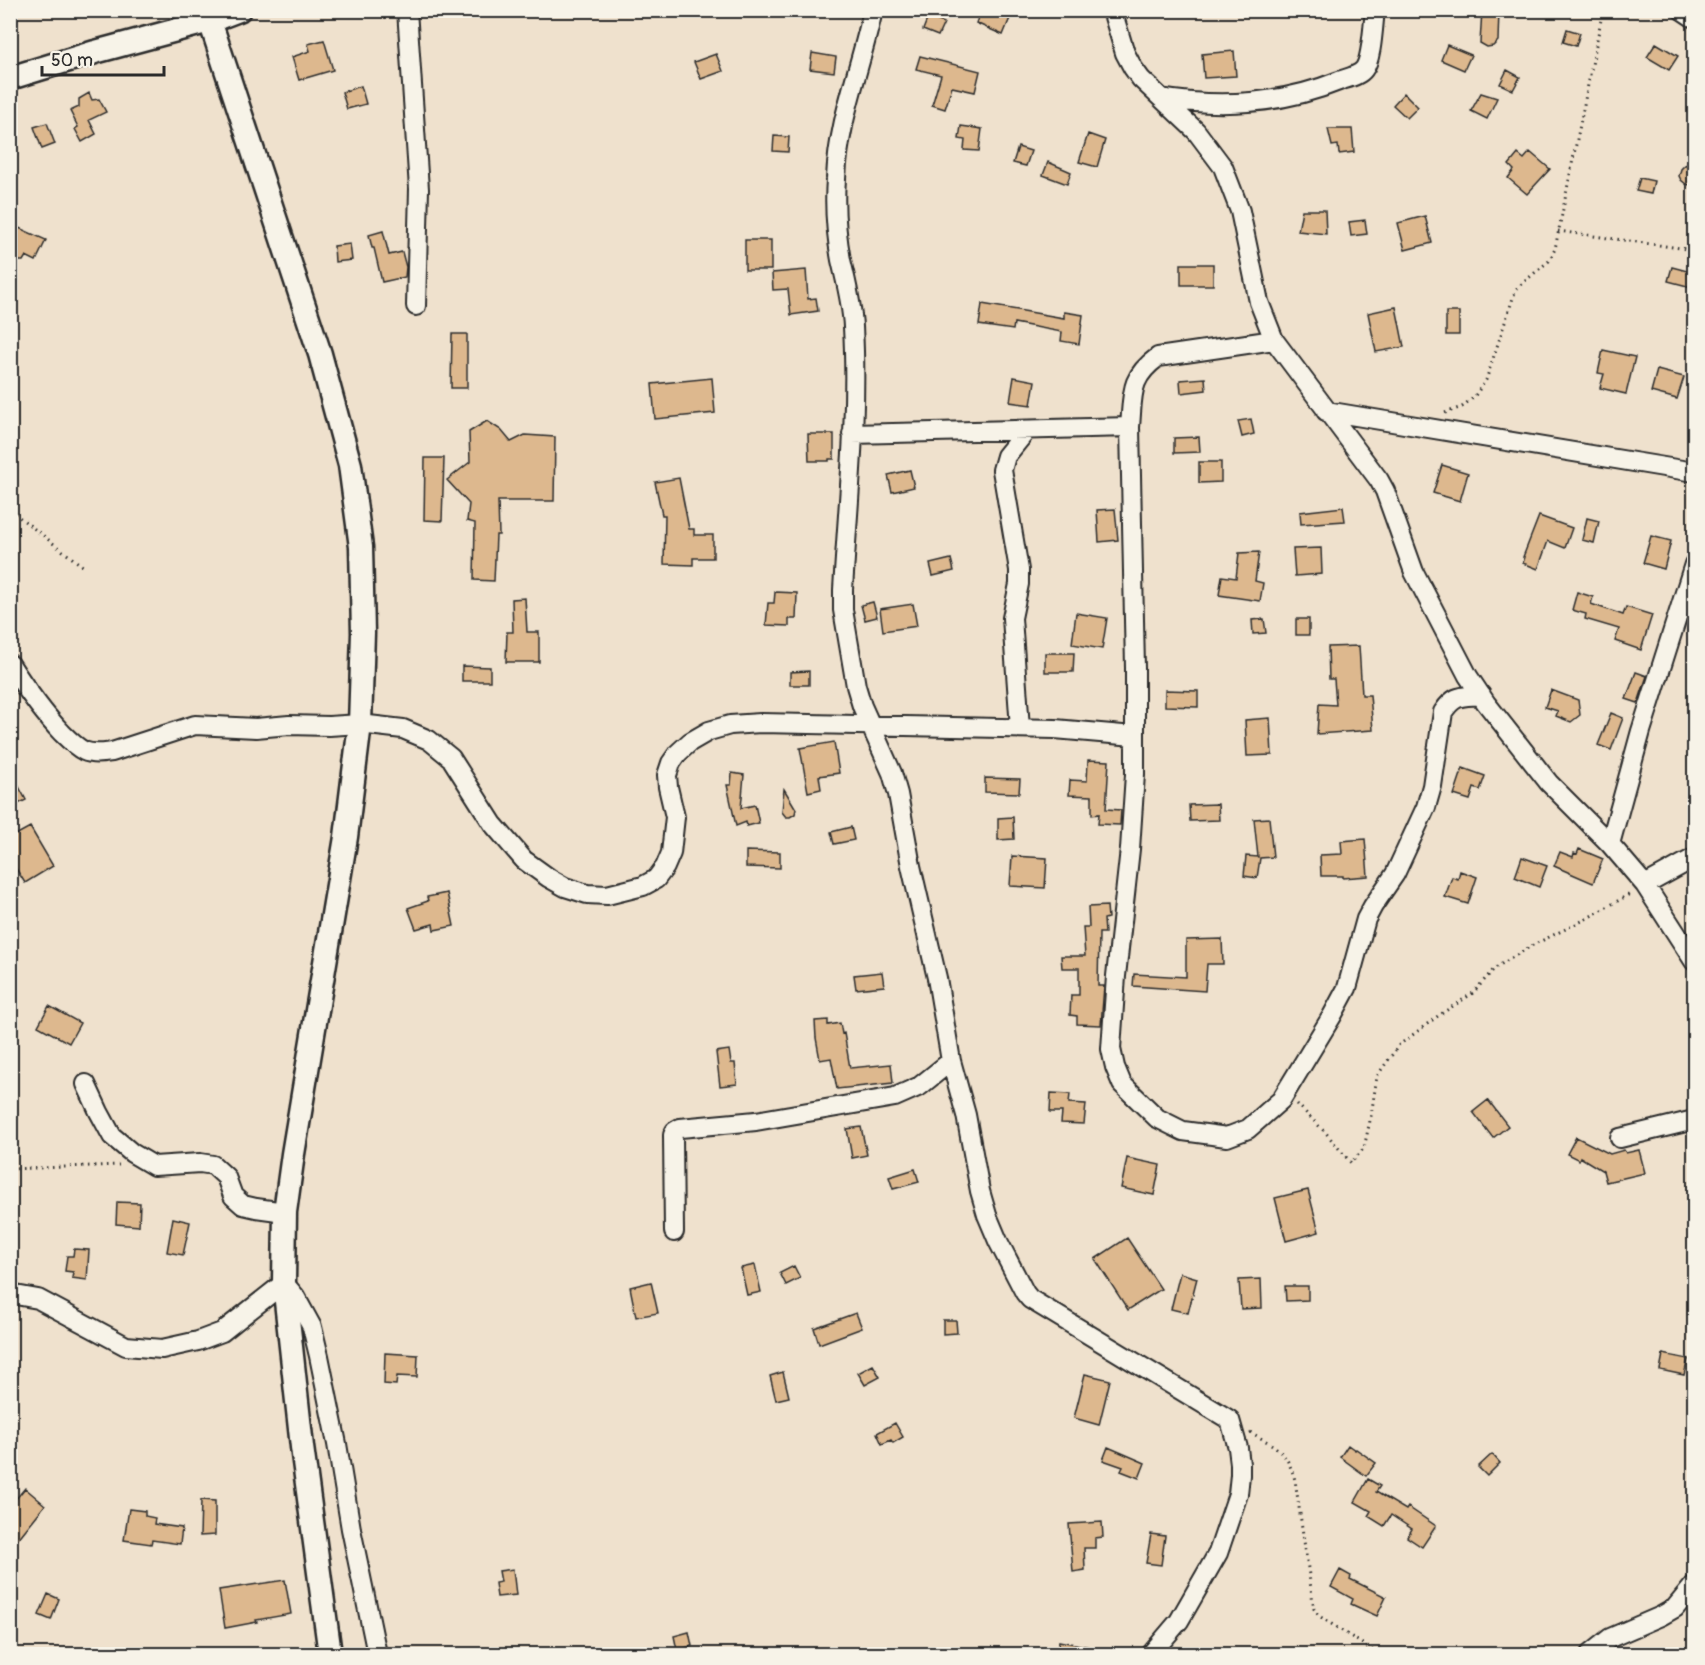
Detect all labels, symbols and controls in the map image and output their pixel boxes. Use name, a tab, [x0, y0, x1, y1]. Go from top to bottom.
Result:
scale bar	[42, 39, 164, 77]
text: 50 m	[51, 49, 93, 72]

